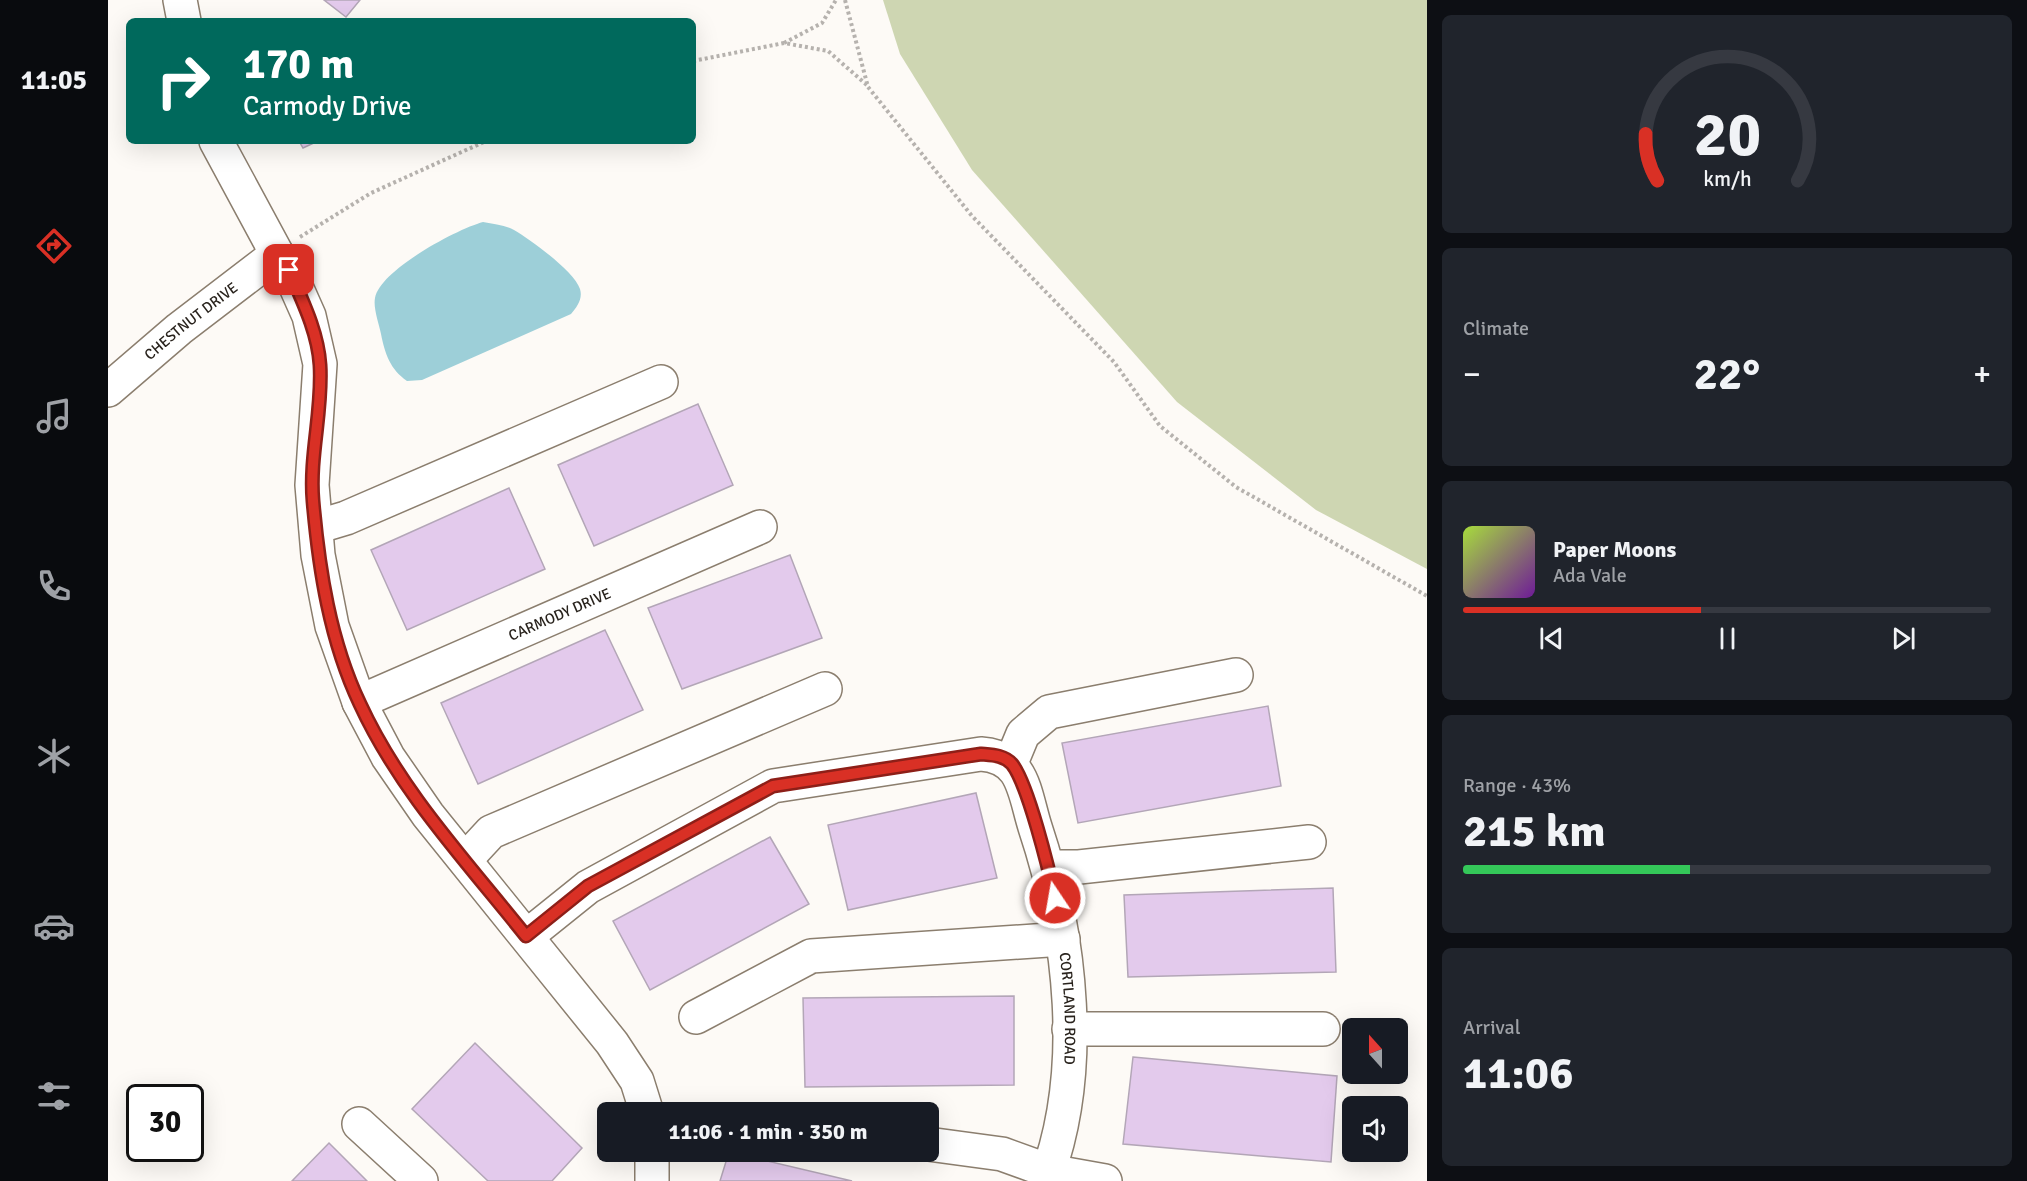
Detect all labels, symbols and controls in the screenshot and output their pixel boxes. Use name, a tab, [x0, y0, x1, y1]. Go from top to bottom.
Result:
text: 170 m	[243, 39, 354, 90]
icon: right	[144, 42, 222, 120]
text: 11:05	[21, 64, 87, 97]
text: Carmody Drive	[243, 90, 412, 123]
text: 20	[1693, 96, 1761, 173]
text: km/h	[1703, 166, 1751, 192]
icon: directions	[33, 225, 75, 267]
pin	[263, 244, 314, 295]
icon: arrive	[272, 253, 305, 286]
street label: CHESTNUT DRIVE	[141, 278, 241, 364]
text: Climate	[1463, 316, 1529, 341]
text: 22°	[1694, 347, 1760, 402]
text: −	[1463, 354, 1481, 395]
text: +	[1973, 354, 1991, 395]
icon: music	[33, 395, 75, 437]
text: Paper Moons	[1553, 536, 1676, 563]
text: Ada Vale	[1553, 563, 1627, 588]
icon: phone	[33, 565, 75, 607]
street label: CARMODY DRIVE	[506, 584, 614, 645]
icon: previous	[1535, 622, 1568, 655]
icon: pause	[1711, 622, 1744, 655]
icon: next	[1887, 622, 1920, 655]
icon: climate	[33, 735, 75, 777]
text: Range · 43%	[1463, 773, 1571, 798]
text: 215 km	[1463, 804, 1606, 859]
position arrow	[1023, 866, 1087, 930]
icon: car	[33, 905, 75, 947]
street label: CORTLAND ROAD	[1055, 951, 1079, 1065]
text: Arrival	[1463, 1015, 1521, 1040]
north arrow	[1342, 1018, 1408, 1084]
map controls	[1342, 1018, 1408, 1162]
text: 11:06	[1463, 1046, 1573, 1101]
icon: filters	[33, 1075, 75, 1117]
speed limit sign: 30	[126, 1084, 204, 1162]
button: sound	[1342, 1096, 1408, 1162]
text: 11:06 · 1 min · 350 m	[668, 1118, 868, 1145]

